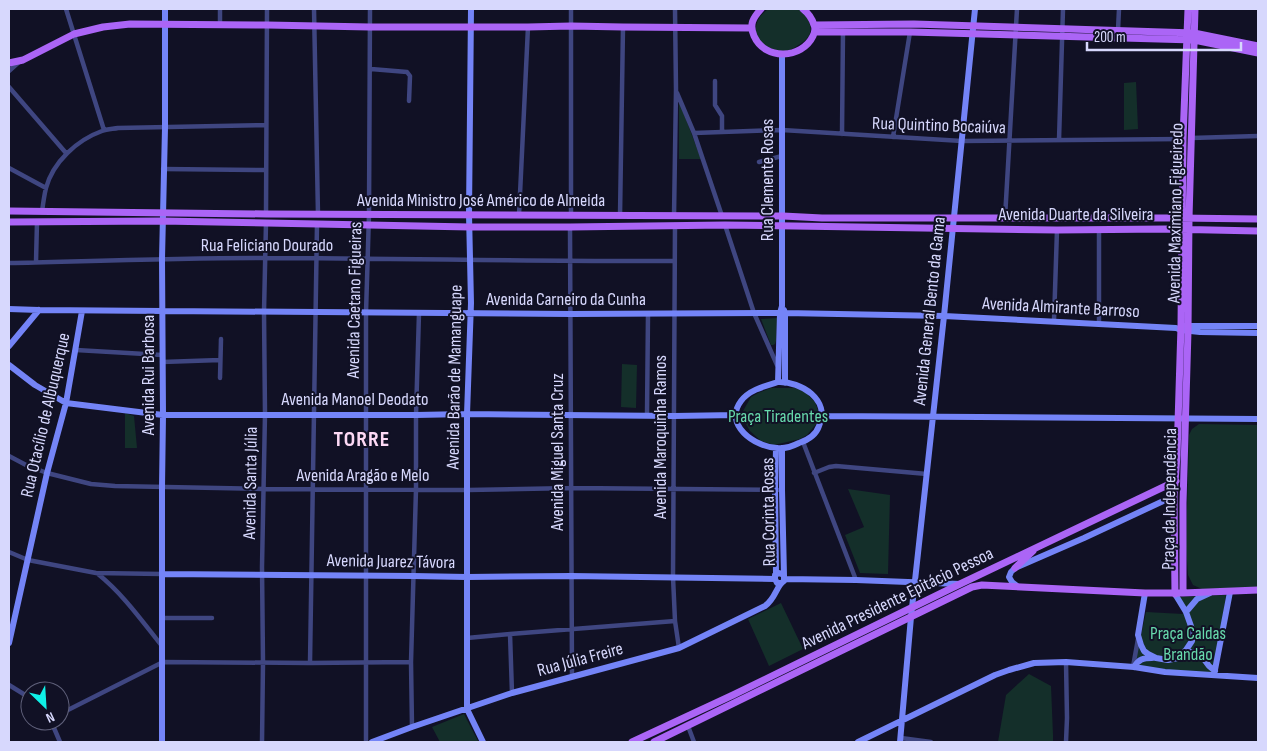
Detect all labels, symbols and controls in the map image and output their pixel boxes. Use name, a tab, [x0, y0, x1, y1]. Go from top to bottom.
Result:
scale bar	[1087, 20, 1241, 52]
text: 200 m	[1094, 28, 1126, 47]
street label: Rua Quintino Bocaiúva	[872, 113, 1006, 138]
street label: Rua Clemente Rosas	[757, 119, 778, 241]
street label: Avenida Maximiano Figueiredo	[1163, 123, 1188, 304]
street label: Avenida Ministro José Américo de Almeida	[356, 190, 605, 211]
street label: Avenida Duarte da Silveira	[998, 204, 1154, 225]
street label: Avenida General Bento da Gama	[909, 216, 950, 407]
street label: Avenida Caetano Figueiras	[343, 221, 366, 380]
street label: Rua Feliciano Dourado	[201, 235, 333, 256]
street label: Avenida Barão de Mamanguape	[442, 284, 467, 471]
street label: Avenida Carneiro da Cunha	[485, 289, 646, 310]
street label: Avenida Almirante Barroso	[981, 293, 1140, 322]
street label: Avenida Rui Barbosa	[138, 315, 159, 436]
street label: Rua Otacílio de Albuquerque	[16, 331, 75, 499]
street label: Avenida Maroquinha Ramos	[650, 355, 671, 520]
street label: Avenida Miguel Santa Cruz	[547, 373, 568, 532]
street label: Avenida Manoel Deodato	[281, 389, 428, 410]
park label: Praça Tiradentes	[728, 406, 828, 427]
street label: Avenida Santa Júlia	[239, 426, 262, 541]
district label: TORRE	[334, 426, 390, 453]
street label: Praça da Independência	[1158, 428, 1181, 570]
street label: Rua Corinta Rosas	[757, 458, 780, 566]
street label: Avenida Aragão e Melo	[296, 465, 429, 486]
street label: Avenida Presidente Epitácio Pessoa	[797, 543, 997, 655]
street label: Avenida Juarez Távora	[326, 550, 455, 573]
park label: Praça Caldas Brandão	[1150, 623, 1226, 665]
street label: Rua Júlia Freire	[535, 638, 625, 681]
north arrow	[20, 681, 70, 731]
text: N	[43, 708, 57, 727]

